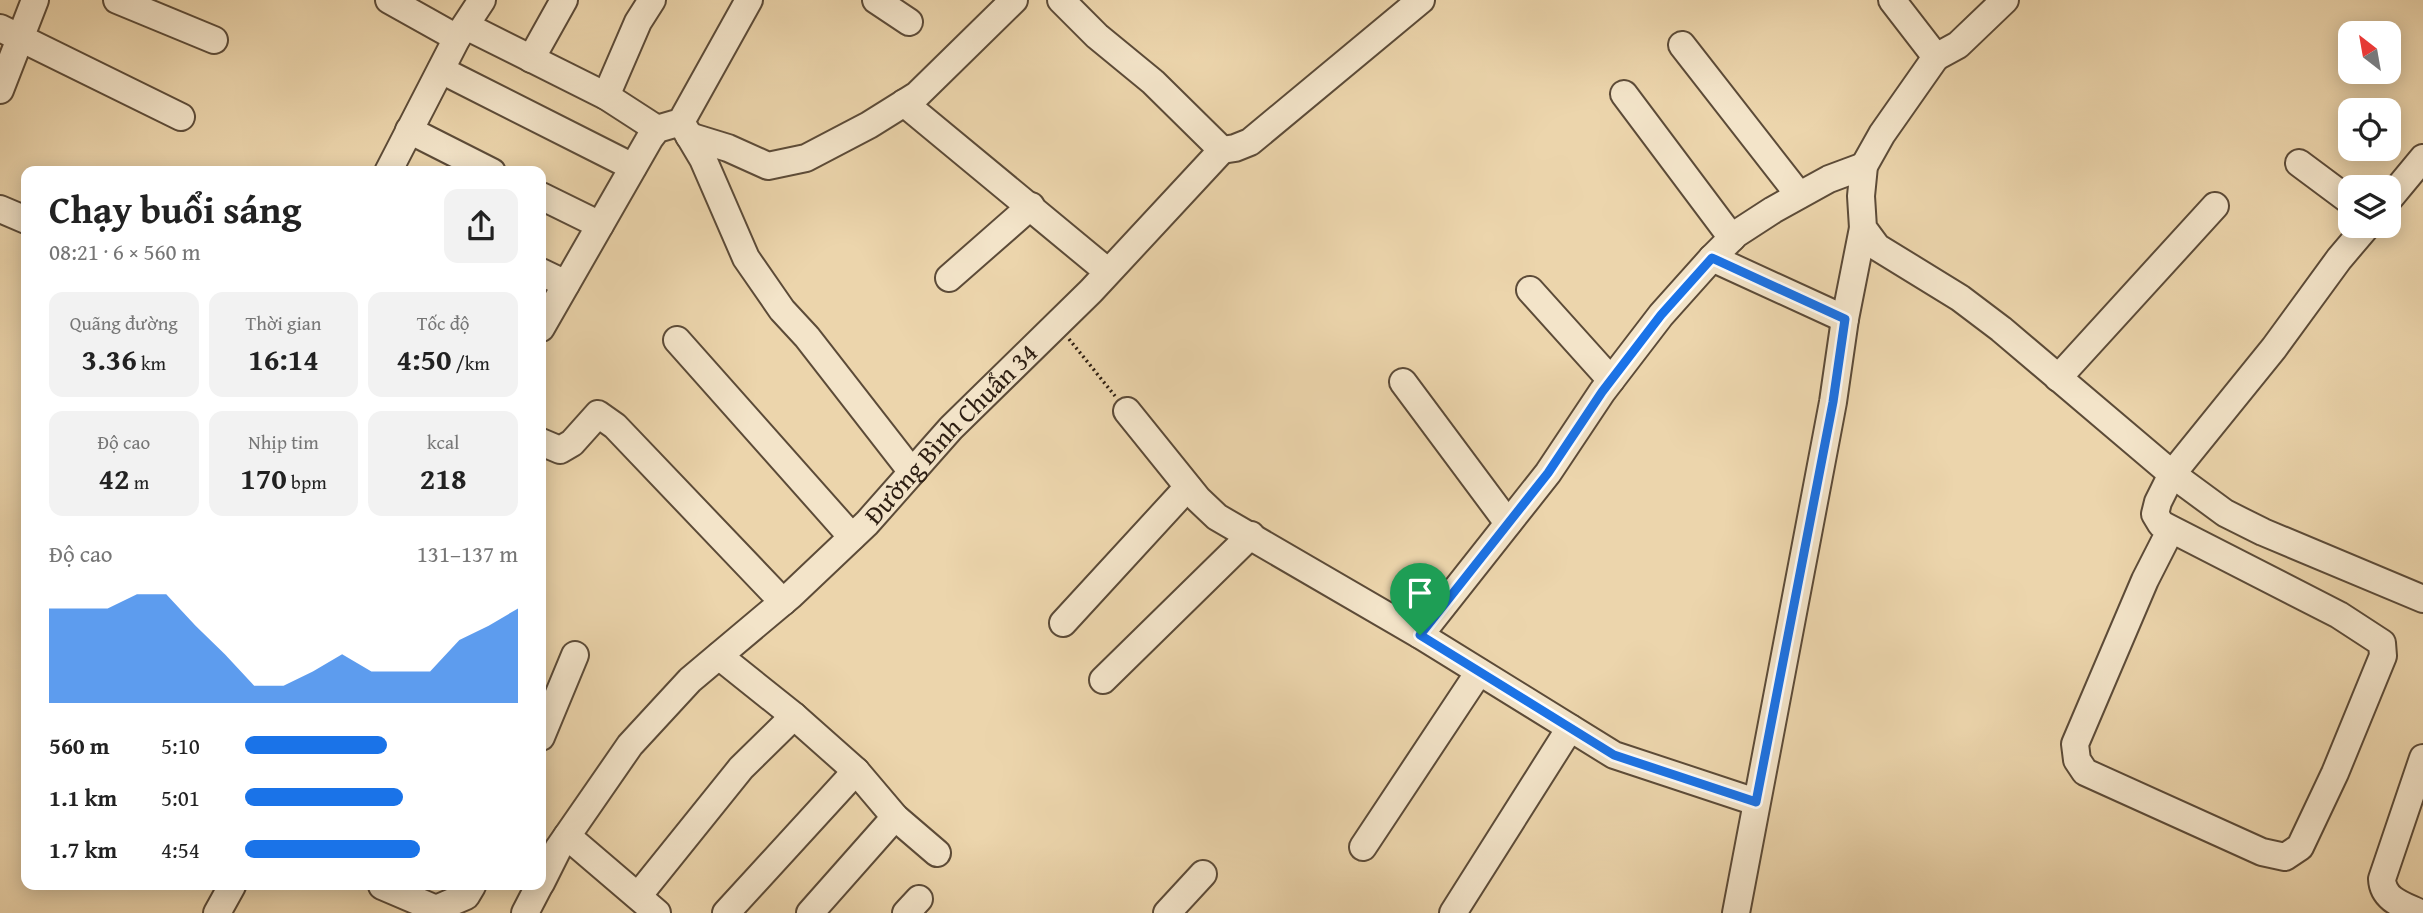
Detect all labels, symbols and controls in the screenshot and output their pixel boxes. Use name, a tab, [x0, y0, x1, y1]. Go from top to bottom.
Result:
north arrow	[2338, 21, 2401, 84]
map controls	[2338, 21, 2401, 238]
button: locate	[2338, 98, 2401, 161]
button: layers	[2338, 175, 2401, 238]
text: Chạy buổi sáng	[49, 181, 302, 237]
button: share	[444, 189, 518, 263]
text: 08:21 · 6 × 560 m	[49, 235, 201, 268]
text: Quãng đường	[70, 309, 178, 337]
text: Thời gian	[246, 309, 321, 337]
text: Tốc độ	[417, 309, 470, 337]
street label: Đường Bình Chuẩn 34	[854, 334, 1046, 533]
text: 3.36	[82, 337, 137, 381]
text: 16:14	[248, 337, 319, 381]
text: 4:50	[396, 337, 452, 381]
text: km	[137, 349, 166, 377]
text: /km	[452, 349, 490, 377]
text: Độ cao	[98, 428, 150, 456]
text: Nhịp tim	[248, 428, 319, 456]
text: kcal	[427, 428, 459, 456]
text: 42	[98, 456, 130, 500]
text: 170	[240, 456, 287, 500]
text: 218	[420, 456, 466, 500]
text: m	[130, 468, 149, 496]
text: bpm	[287, 468, 327, 496]
text: Độ cao	[49, 537, 113, 570]
text: 131–137 m	[417, 537, 518, 570]
pin	[1390, 563, 1450, 635]
icon: arrive	[1401, 574, 1439, 612]
text: 560 m	[49, 729, 110, 762]
text: 5:10	[161, 729, 200, 762]
text: 1.1 km	[49, 781, 117, 814]
text: 5:01	[161, 781, 200, 814]
text: 1.7 km	[49, 833, 117, 866]
text: 4:54	[161, 833, 200, 866]

